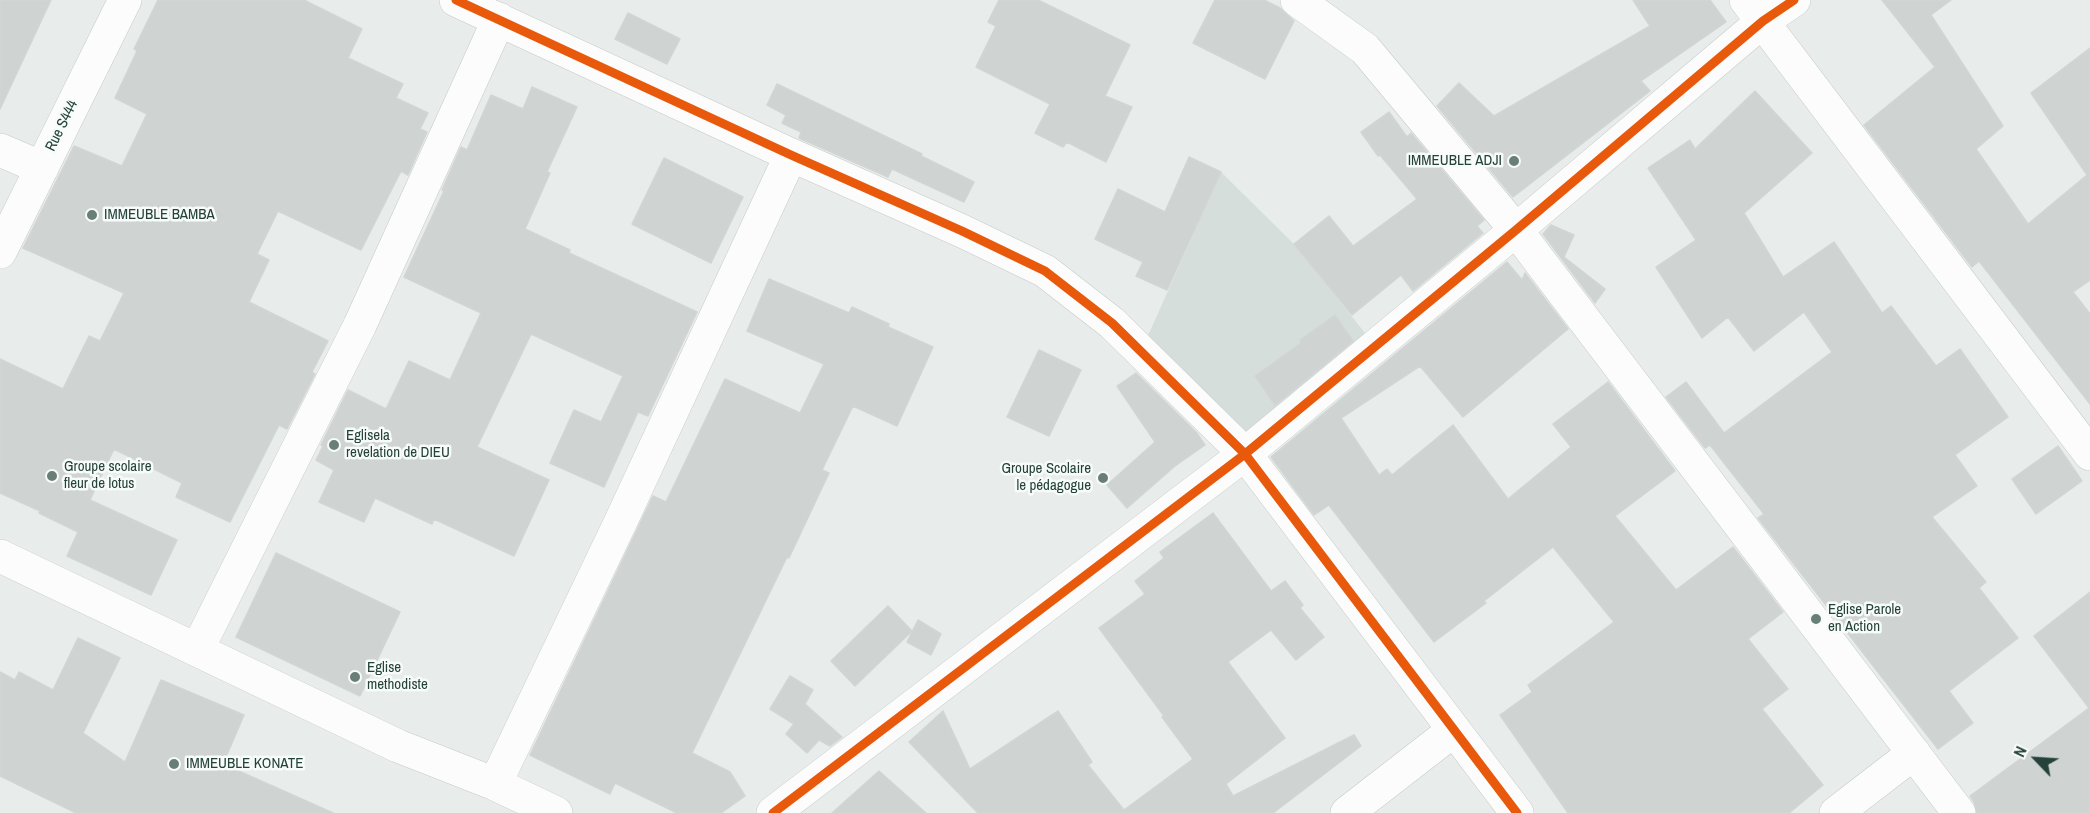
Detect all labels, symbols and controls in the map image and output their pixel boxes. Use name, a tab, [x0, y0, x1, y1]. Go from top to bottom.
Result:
street label: Rue S444	[42, 97, 82, 155]
place label: IMMEUBLE ADJI	[1408, 152, 1502, 170]
marker: IMMEUBLE ADJI	[1507, 154, 1521, 168]
place label: IMMEUBLE BAMBA	[104, 206, 215, 224]
marker: IMMEUBLE BAMBA	[85, 208, 99, 222]
place label: Eglisela revelation de DIEU	[346, 427, 450, 462]
marker: Eglisela revelation de DIEU	[327, 438, 341, 452]
place label: Groupe scolaire fleur de lotus	[64, 458, 152, 493]
place label: Groupe Scolaire le pédagogue	[1001, 460, 1091, 495]
marker: Groupe scolaire fleur de lotus	[45, 469, 59, 483]
marker: Groupe Scolaire le pédagogue	[1096, 471, 1110, 485]
place label: Eglise Parole en Action	[1828, 601, 1901, 636]
marker: Eglise Parole en Action	[1809, 612, 1823, 626]
place label: Eglise methodiste	[367, 659, 428, 694]
marker: Eglise methodiste	[348, 670, 362, 684]
north arrow	[2006, 729, 2066, 789]
text: N	[2008, 742, 2032, 760]
place label: IMMEUBLE KONATE	[186, 755, 303, 773]
marker: IMMEUBLE KONATE	[167, 757, 181, 771]

